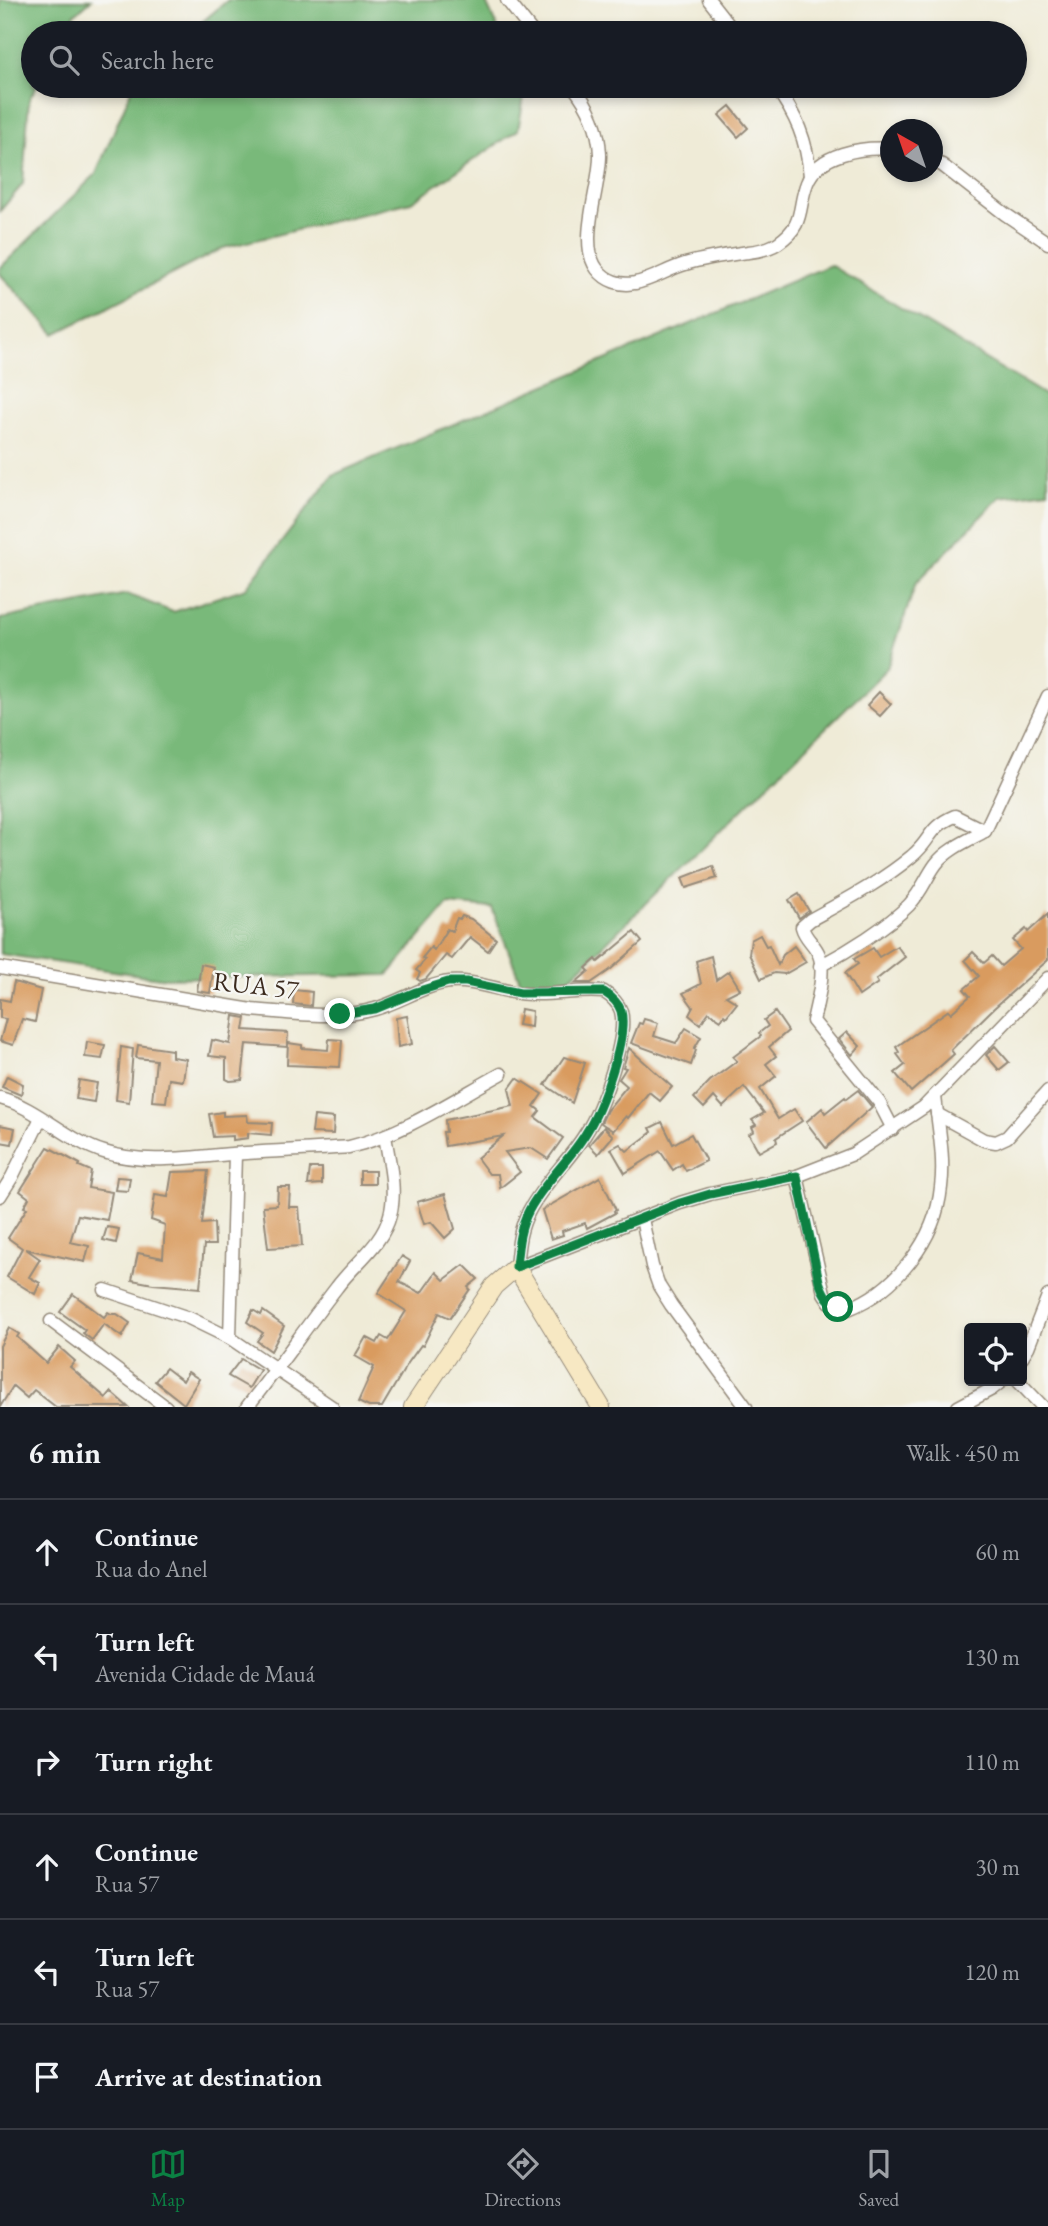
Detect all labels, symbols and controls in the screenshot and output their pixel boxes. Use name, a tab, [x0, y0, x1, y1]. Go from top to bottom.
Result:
search box	[21, 21, 1027, 98]
icon: search	[45, 41, 83, 79]
text: Search here	[101, 43, 214, 77]
north arrow	[880, 119, 943, 182]
street label: RUA 57	[212, 964, 301, 1006]
route end	[324, 998, 355, 1029]
route start	[822, 1291, 853, 1322]
map controls	[964, 1323, 1027, 1386]
button: locate	[964, 1323, 1027, 1386]
text: 6 min	[28, 1433, 101, 1472]
text: Walk · 450 m	[906, 1438, 1020, 1468]
text: Continue	[95, 1520, 198, 1554]
icon: ahead	[28, 1533, 66, 1571]
text: 60 m	[975, 1537, 1020, 1567]
text: Rua do Anel	[95, 1554, 207, 1584]
text: Turn left	[95, 1625, 194, 1659]
icon: left	[28, 1638, 66, 1676]
text: 130 m	[964, 1642, 1020, 1672]
text: Avenida Cidade de Mauá	[95, 1659, 315, 1689]
icon: right	[28, 1743, 66, 1781]
text: Turn right	[95, 1745, 213, 1779]
text: 110 m	[964, 1747, 1020, 1777]
text: Continue	[95, 1835, 198, 1869]
icon: ahead	[28, 1848, 66, 1886]
text: 30 m	[975, 1852, 1020, 1882]
text: Rua 57	[95, 1869, 159, 1899]
text: Turn left	[95, 1940, 194, 1974]
icon: left	[28, 1953, 66, 1991]
text: 120 m	[964, 1957, 1020, 1987]
text: Rua 57	[95, 1974, 159, 2004]
icon: arrive	[28, 2058, 66, 2096]
text: Arrive at destination	[95, 2060, 322, 2094]
tab: Map	[149, 2145, 187, 2212]
tab: Directions	[484, 2145, 561, 2212]
tab: Saved	[858, 2145, 899, 2212]

